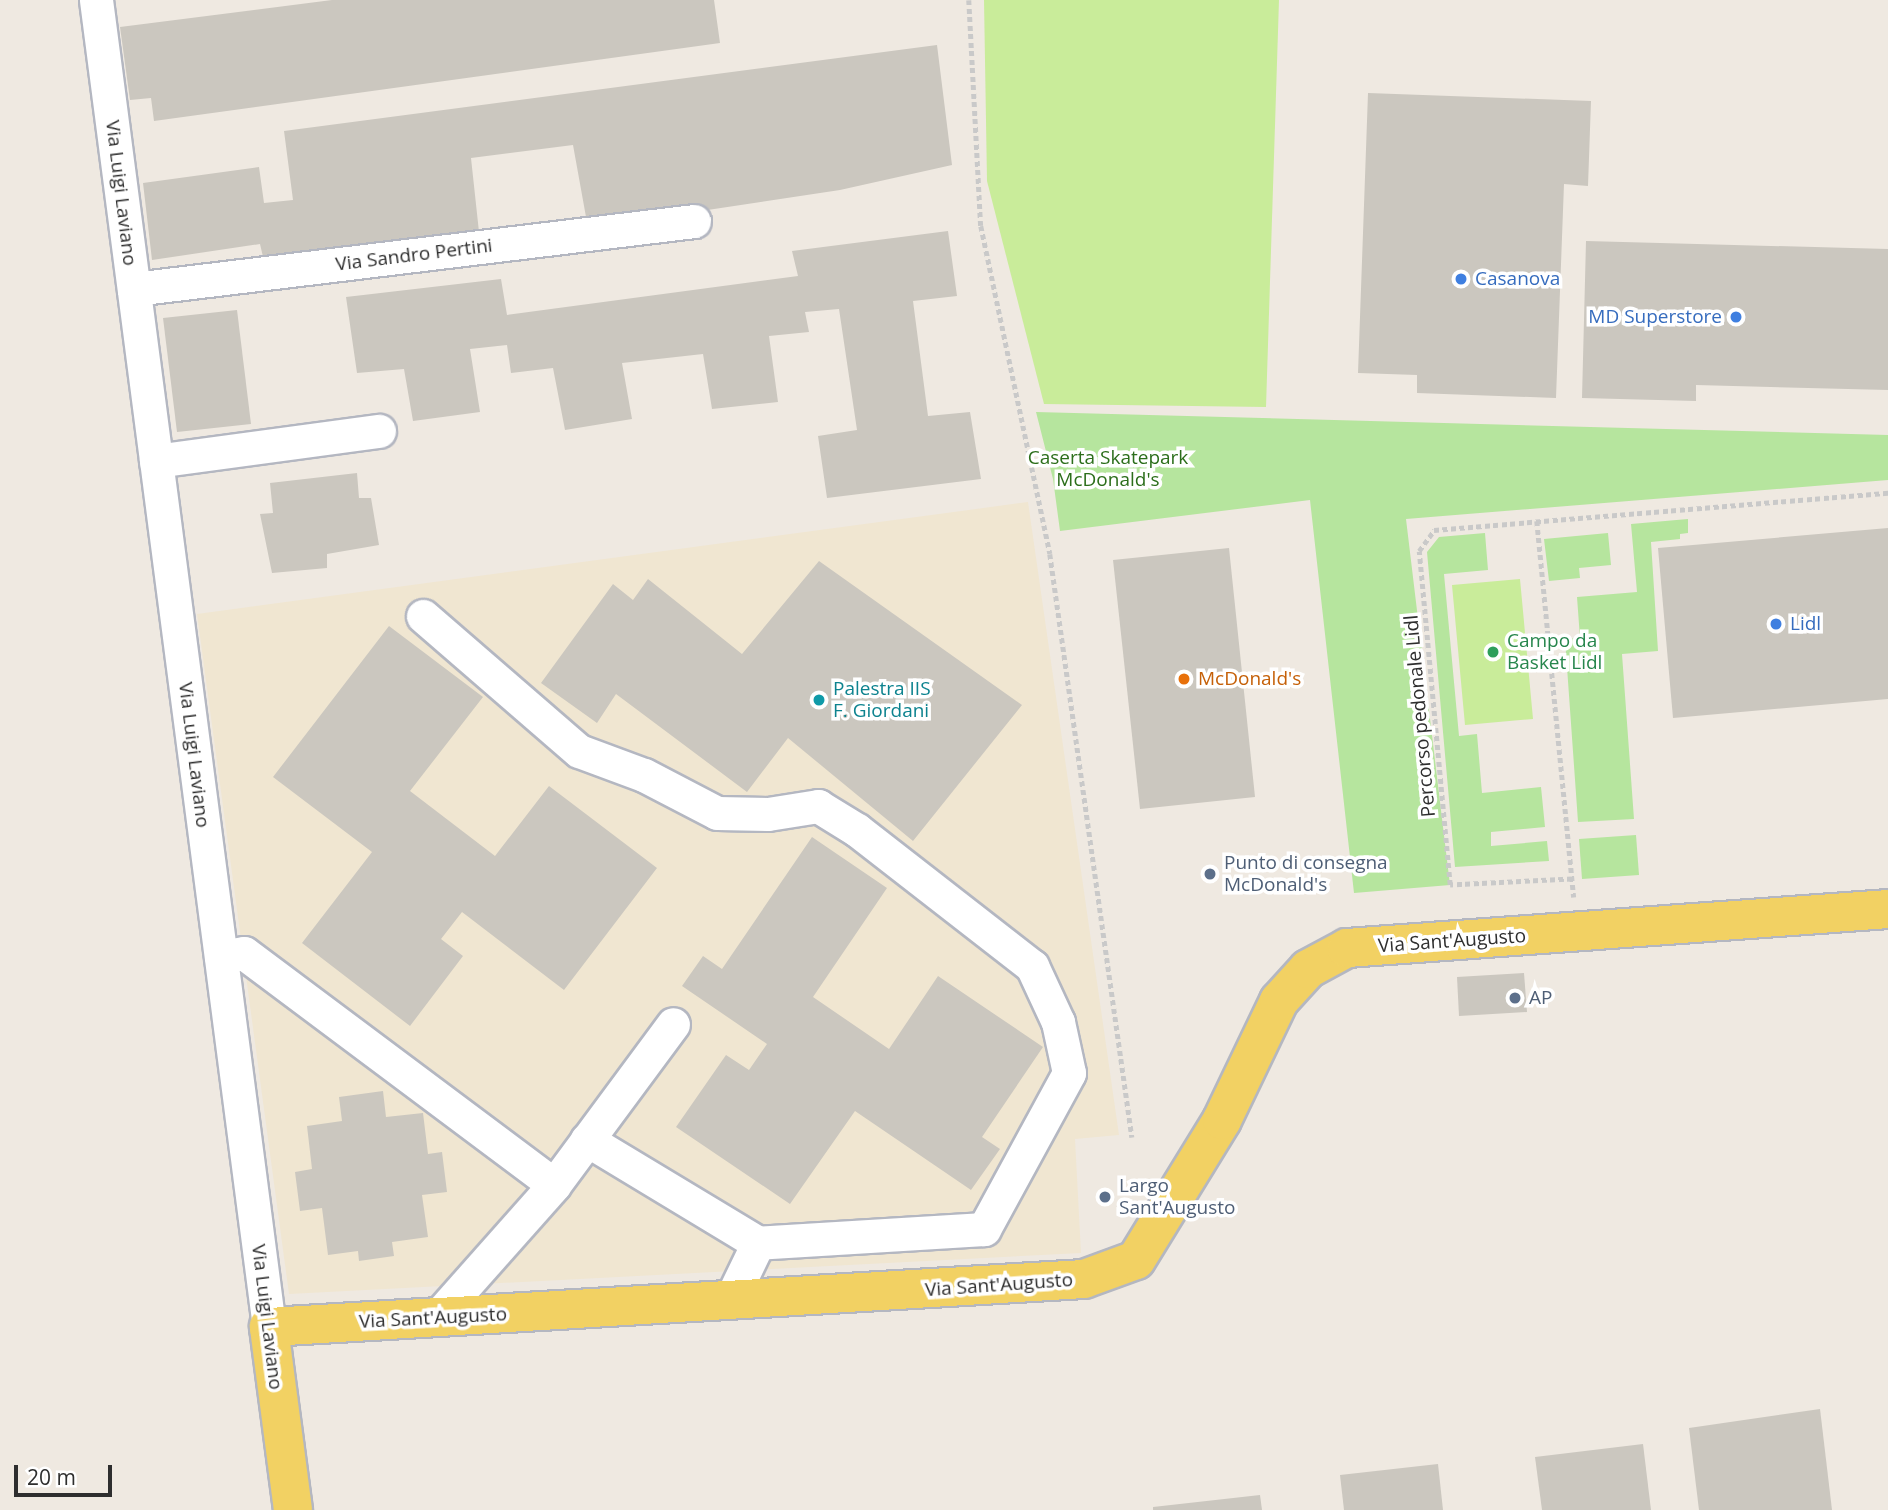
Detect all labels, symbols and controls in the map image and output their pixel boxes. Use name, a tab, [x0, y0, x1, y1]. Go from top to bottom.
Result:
street label: Via Luigi Laviano	[101, 119, 141, 267]
street label: Via Sandro Pertini	[334, 234, 494, 276]
place label: Casanova	[1475, 268, 1560, 290]
marker: Casanova	[1453, 271, 1469, 287]
place label: MD Superstore	[1588, 306, 1722, 328]
marker: MD Superstore	[1728, 309, 1744, 325]
park label: Caserta Skatepark McDonald's	[1028, 447, 1188, 491]
place label: Lidl	[1790, 613, 1821, 635]
street label: Percorso pedonale Lidl	[1400, 614, 1440, 818]
marker: Lidl	[1768, 616, 1784, 632]
place label: Campo da Basket Lidl	[1507, 630, 1602, 674]
marker: Campo da Basket Lidl	[1485, 644, 1501, 660]
place label: McDonald's	[1198, 668, 1301, 690]
marker: McDonald's	[1176, 671, 1192, 687]
place label: Palestra IIS F. Giordani	[833, 678, 931, 722]
street label: Via Luigi Laviano	[174, 681, 214, 829]
marker: Palestra IIS F. Giordani	[811, 692, 827, 708]
place label: Punto di consegna McDonald's	[1224, 852, 1388, 896]
marker: Punto di consegna McDonald's	[1202, 866, 1218, 882]
street label: Via Sant'Augusto	[1377, 924, 1527, 958]
place label: AP	[1529, 987, 1552, 1009]
marker: AP	[1507, 990, 1523, 1006]
place label: Largo Sant'Augusto	[1119, 1175, 1235, 1219]
marker: Largo Sant'Augusto	[1097, 1189, 1113, 1205]
street label: Via Luigi Laviano	[247, 1243, 287, 1391]
street label: Via Sant'Augusto	[924, 1268, 1074, 1302]
street label: Via Sant'Augusto	[358, 1303, 508, 1333]
scale bar	[18, 1450, 116, 1494]
text: 20 m	[27, 1463, 76, 1491]

